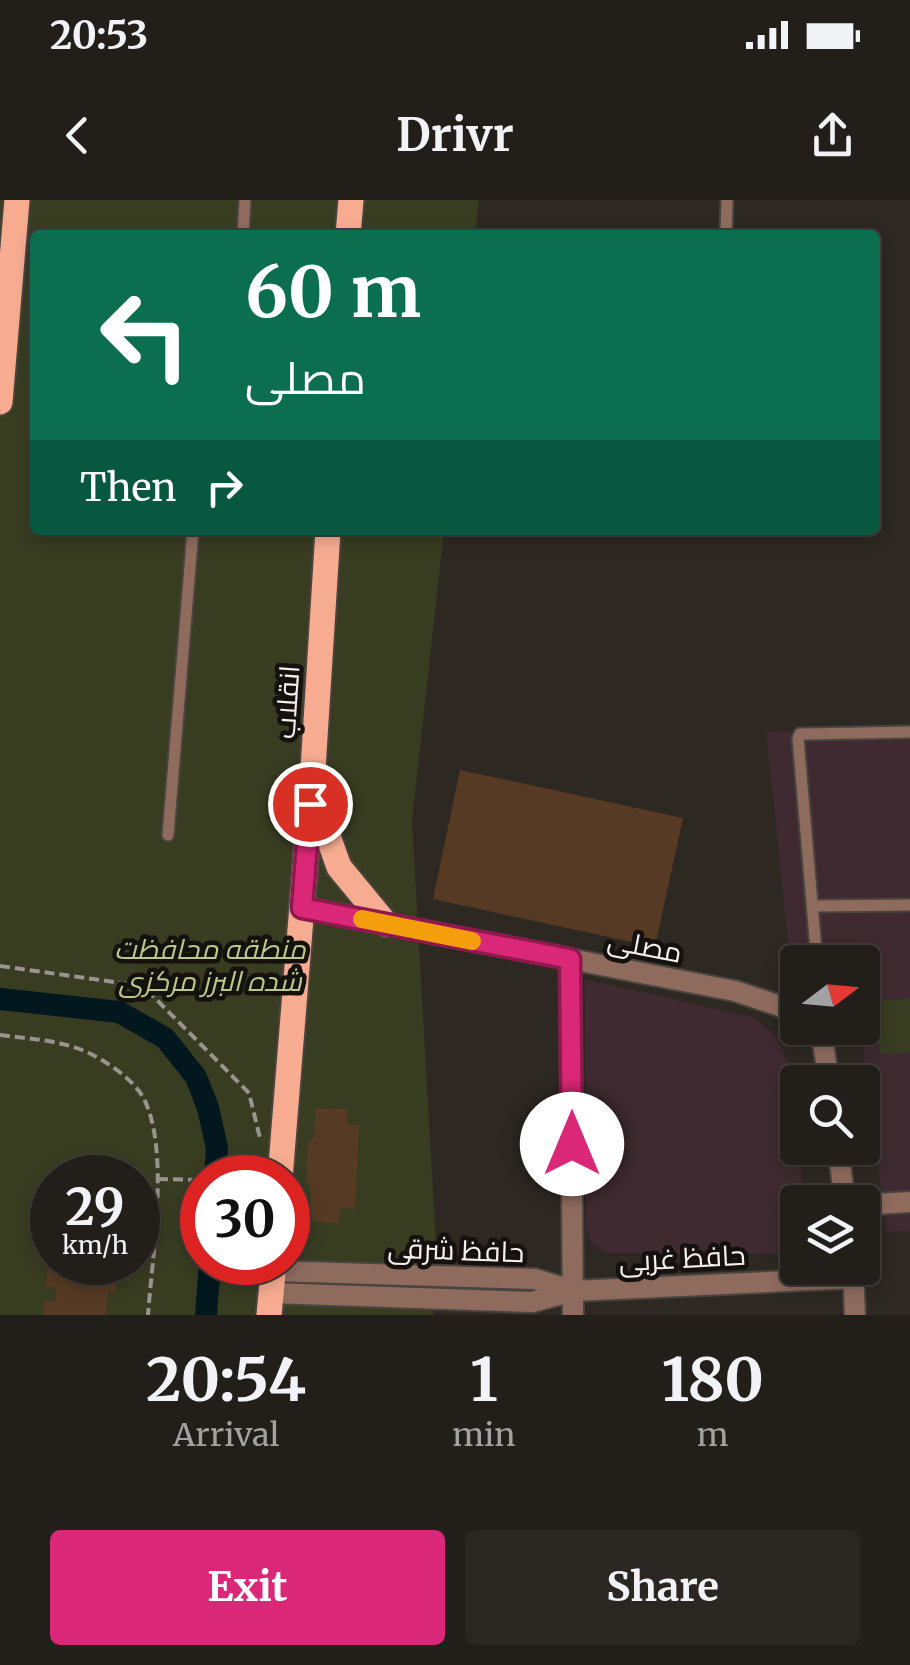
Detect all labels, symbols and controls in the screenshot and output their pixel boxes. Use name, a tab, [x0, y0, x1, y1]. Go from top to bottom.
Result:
text: 20:53	[50, 12, 148, 59]
text: Drivr	[396, 107, 514, 163]
icon: back	[50, 108, 105, 163]
icon: share	[805, 108, 860, 163]
text: 60 m	[245, 248, 421, 336]
icon: left	[80, 270, 210, 400]
text: مصلی	[245, 350, 366, 406]
icon: right	[197, 460, 252, 515]
text: Then	[80, 464, 177, 511]
street label: انقلاب	[266, 664, 308, 740]
pin	[268, 762, 353, 847]
icon: arrive	[283, 777, 338, 832]
street label: مصلی	[605, 921, 685, 971]
park label: منطقه محافظت شده البرز مرکزی	[114, 931, 307, 999]
north arrow	[780, 945, 880, 1045]
map controls	[780, 945, 880, 1285]
button: search	[780, 1065, 880, 1165]
position arrow	[520, 1092, 624, 1196]
speed limit sign: 30	[180, 1155, 310, 1285]
text: 29	[65, 1176, 125, 1239]
button: layers	[780, 1185, 880, 1285]
text: km/h	[62, 1229, 128, 1261]
street label: حافظ شرقی	[387, 1230, 525, 1270]
street label: حافظ غربی	[618, 1237, 746, 1279]
text: 20:54	[146, 1342, 306, 1417]
text: 1	[470, 1342, 498, 1417]
text: 180	[662, 1342, 764, 1417]
text: Arrival	[173, 1415, 280, 1455]
text: min	[452, 1415, 516, 1455]
text: m	[697, 1415, 729, 1455]
button: Exit	[50, 1530, 445, 1645]
button: Share	[465, 1530, 860, 1645]

